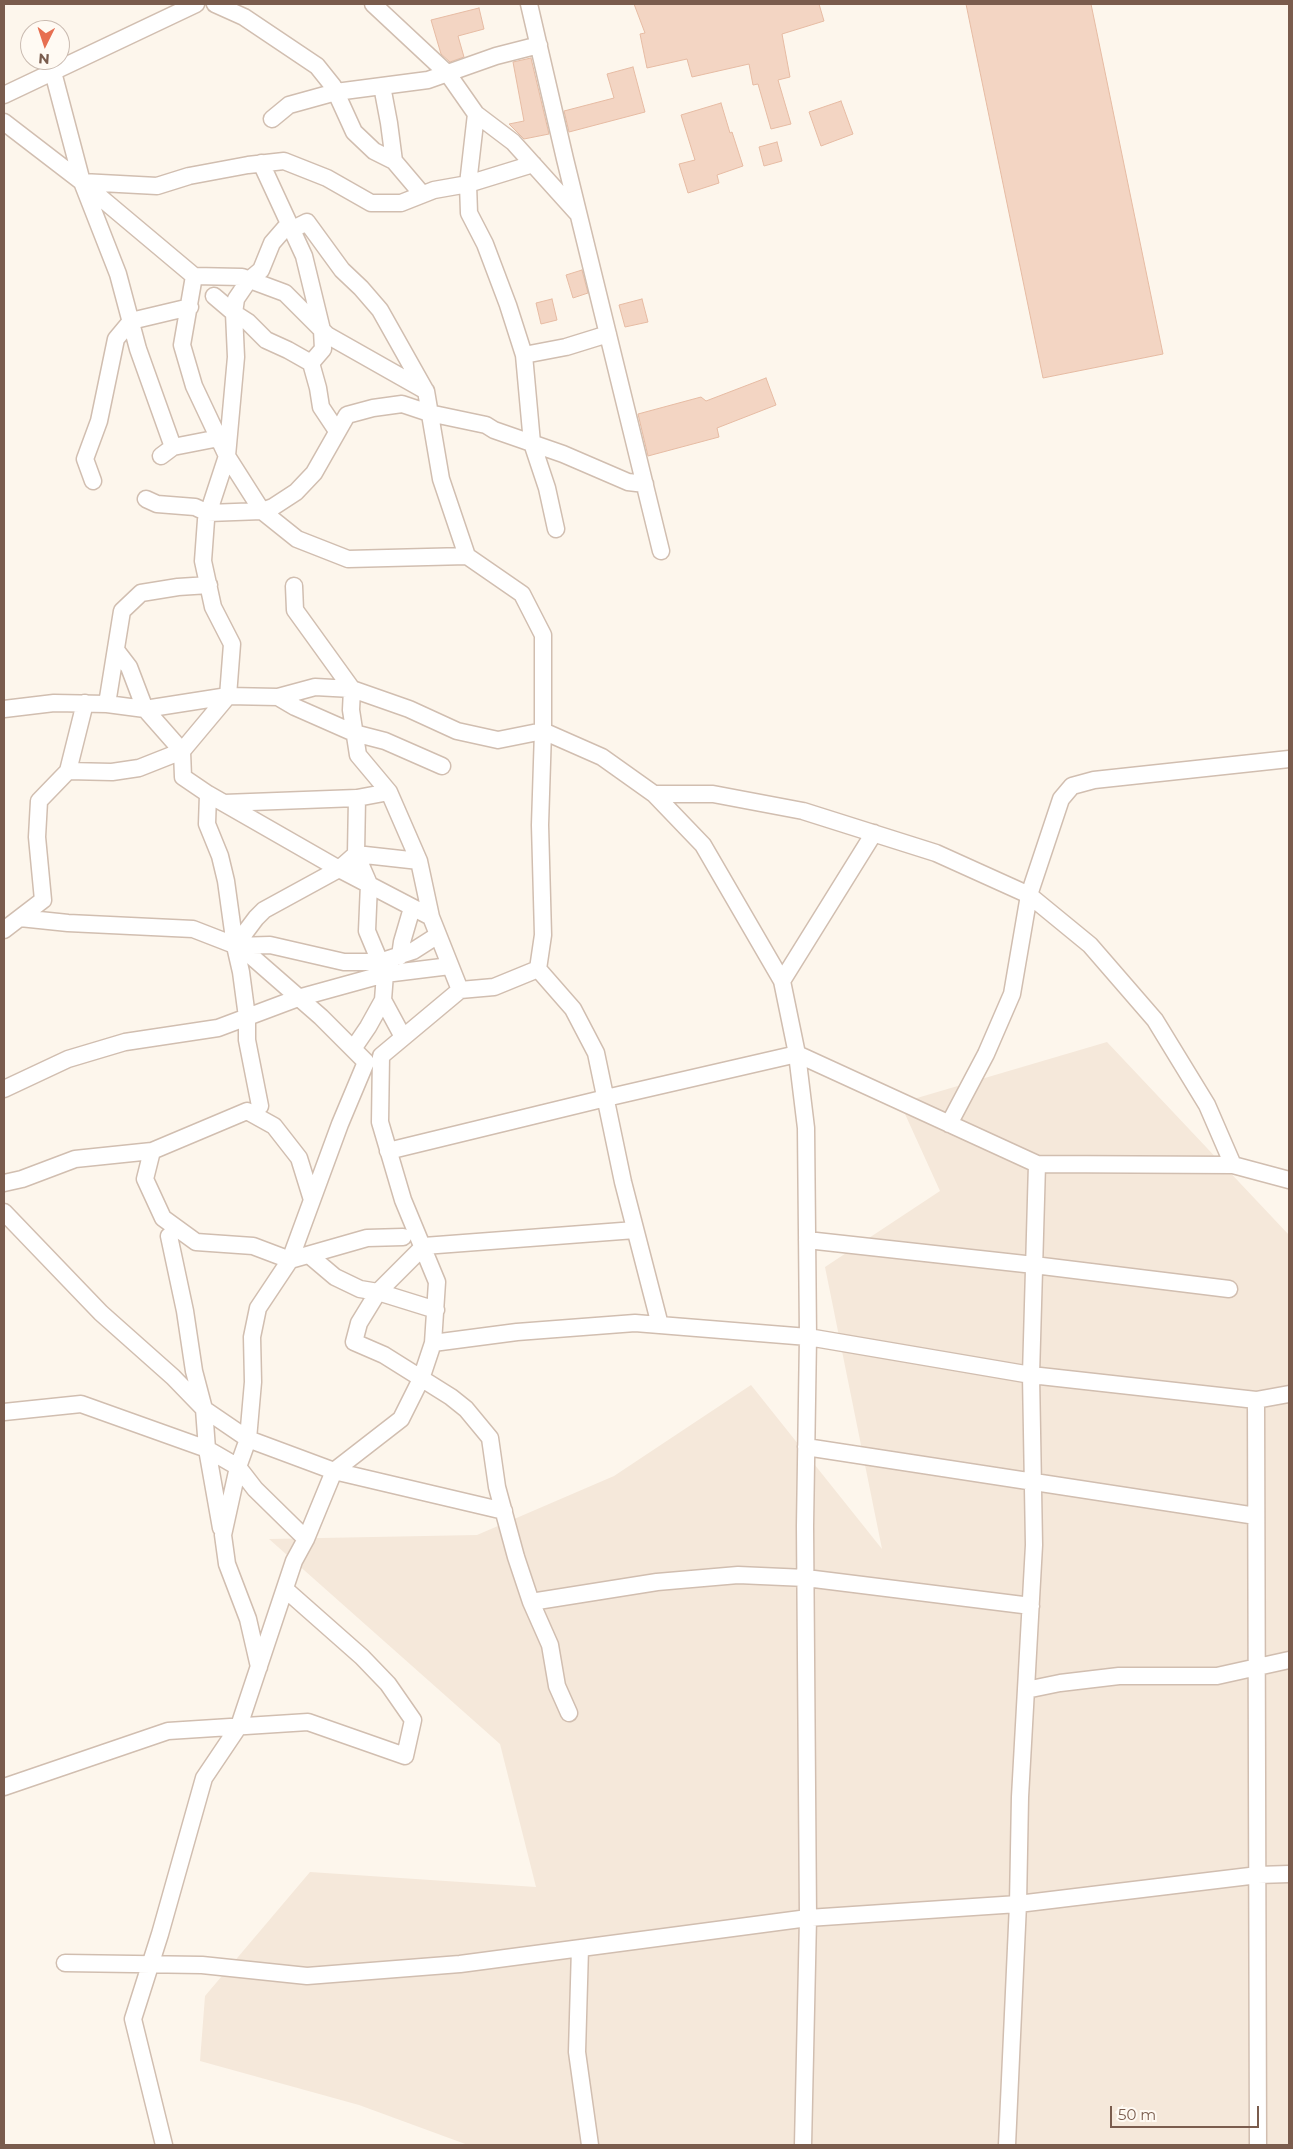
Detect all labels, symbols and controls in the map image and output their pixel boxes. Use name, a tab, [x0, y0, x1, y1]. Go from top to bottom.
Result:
north arrow	[20, 20, 70, 70]
text: N	[38, 50, 50, 68]
scale bar	[1113, 2096, 1262, 2128]
text: 50 m	[1118, 2105, 1156, 2124]

